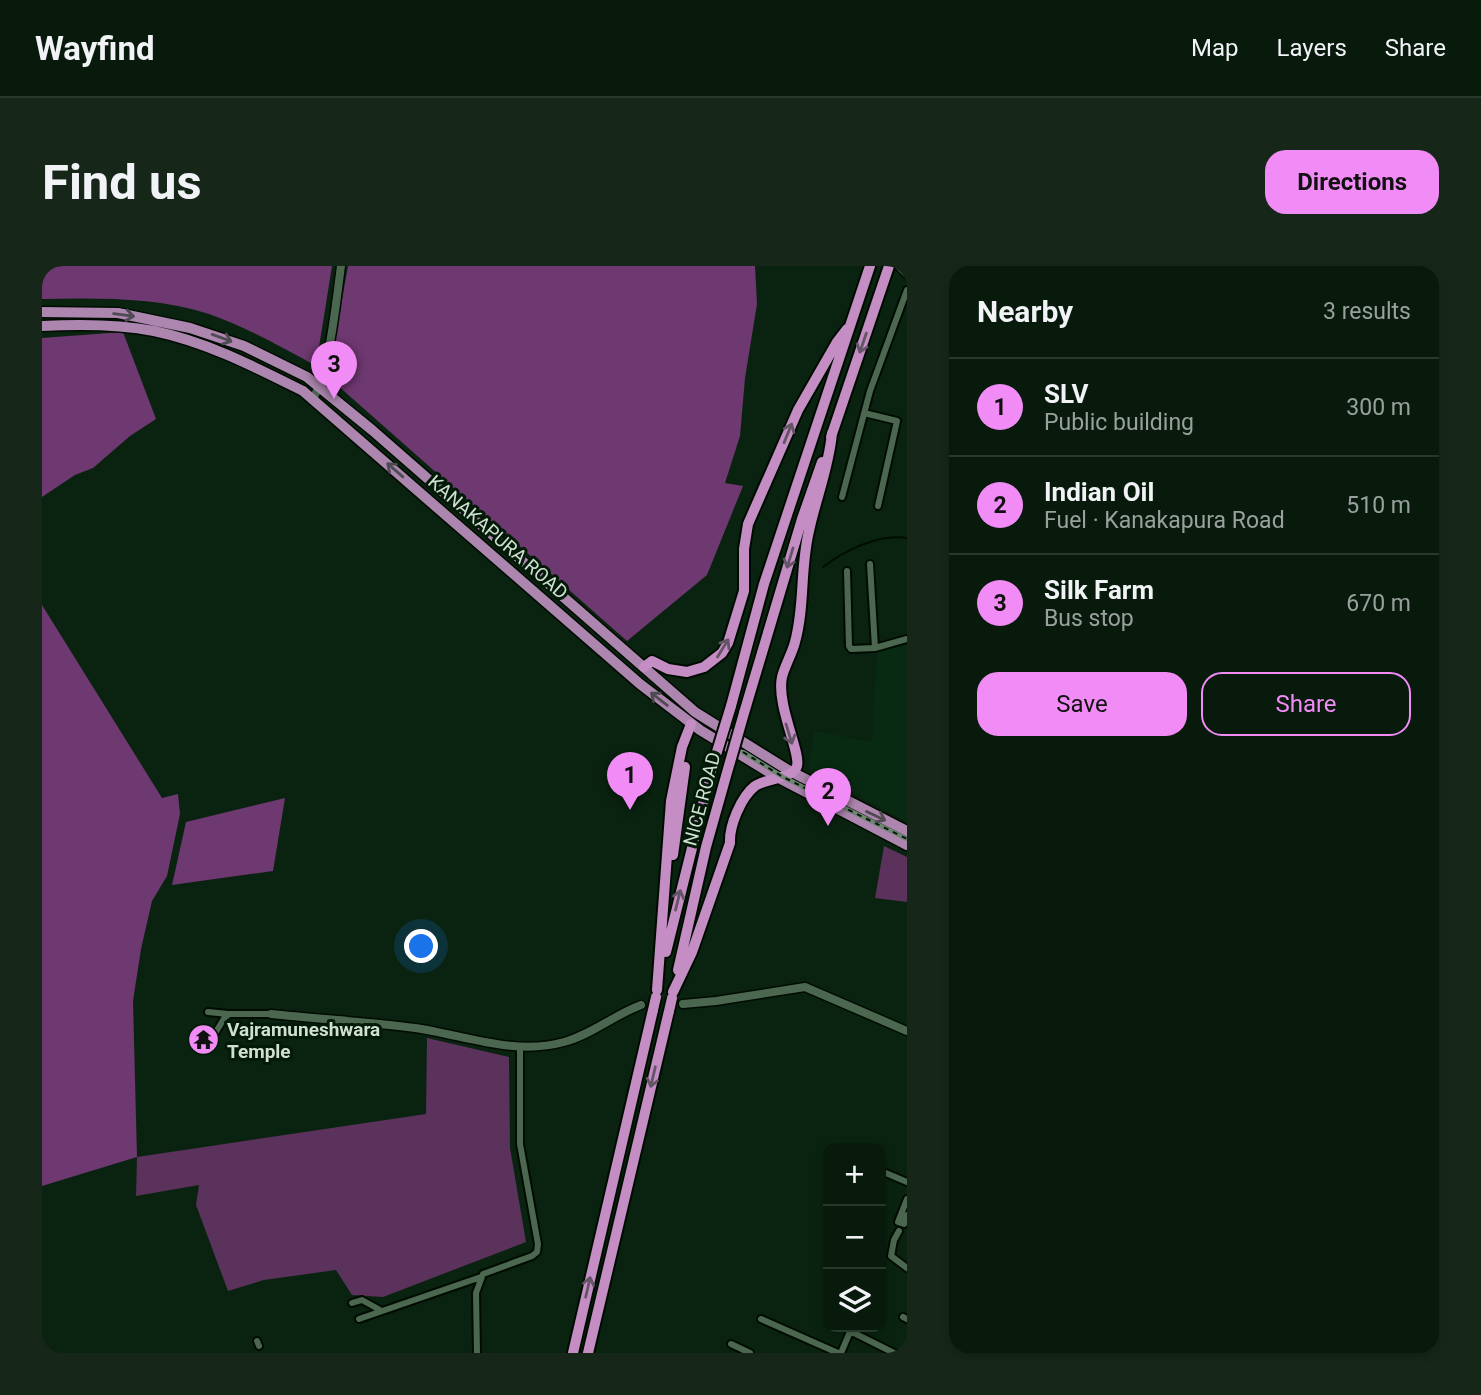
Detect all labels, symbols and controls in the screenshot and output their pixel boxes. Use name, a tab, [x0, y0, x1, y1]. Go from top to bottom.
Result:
text: Wayfind	[35, 29, 155, 68]
text: Map	[1191, 34, 1239, 62]
text: Layers	[1277, 34, 1347, 62]
text: Share	[1385, 34, 1446, 62]
button: Directions	[1265, 150, 1439, 214]
text: Find us	[42, 154, 202, 211]
text: Nearby	[977, 294, 1073, 329]
text: 3 results	[1323, 298, 1411, 325]
one-way arrow	[112, 308, 135, 321]
one-way arrow	[856, 331, 868, 353]
one-way arrow	[210, 333, 232, 345]
pin: 3	[311, 341, 357, 399]
text: SLV	[1044, 379, 1089, 409]
text: 1	[993, 394, 1007, 421]
text: 300 m	[1346, 394, 1411, 421]
text: Public building	[1044, 409, 1194, 436]
one-way arrow	[782, 423, 795, 445]
one-way arrow	[386, 462, 404, 478]
street label: KANAKAPURA ROAD	[424, 470, 572, 604]
text: Indian Oil	[1044, 477, 1154, 507]
text: 2	[993, 492, 1007, 519]
text: 510 m	[1346, 492, 1411, 519]
text: Fuel · Kanakapura Road	[1044, 507, 1285, 534]
one-way arrow	[783, 547, 796, 569]
text: Silk Farm	[1044, 575, 1154, 605]
text: 3	[993, 590, 1007, 617]
text: 670 m	[1346, 590, 1411, 617]
text: Bus stop	[1044, 605, 1134, 632]
one-way arrow	[716, 639, 731, 658]
button: Save	[977, 672, 1187, 736]
button: Share	[1201, 672, 1411, 736]
one-way arrow	[651, 691, 669, 707]
one-way arrow	[784, 722, 797, 744]
street label: NICE ROAD	[678, 750, 726, 848]
pin: 1	[607, 752, 653, 810]
pin: 2	[805, 768, 851, 826]
one-way arrow	[865, 810, 886, 824]
one-way arrow	[672, 889, 685, 912]
your location	[404, 929, 438, 963]
place label: Vajramuneshwara Temple	[227, 1018, 380, 1063]
temple icon: Vajramuneshwara Temple	[187, 1023, 221, 1057]
one-way arrow	[646, 1065, 659, 1088]
map controls	[823, 1143, 886, 1332]
button: +	[823, 1143, 886, 1206]
button: −	[823, 1206, 886, 1269]
button: layers	[823, 1269, 886, 1332]
one-way arrow	[582, 1276, 595, 1298]

